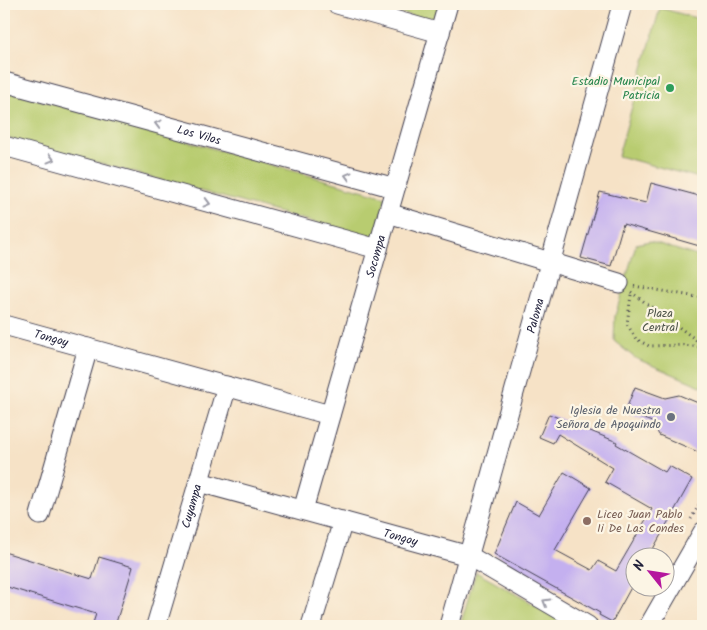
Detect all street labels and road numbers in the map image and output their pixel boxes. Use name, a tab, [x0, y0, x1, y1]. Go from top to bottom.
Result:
street label: Los Vilos	[175, 120, 223, 150]
street label: Socompa	[361, 232, 391, 280]
street label: Paloma	[521, 296, 549, 336]
street label: Tongoy	[32, 324, 71, 352]
street label: Cuyampa	[176, 481, 207, 531]
street label: Tongoy	[381, 523, 420, 551]

